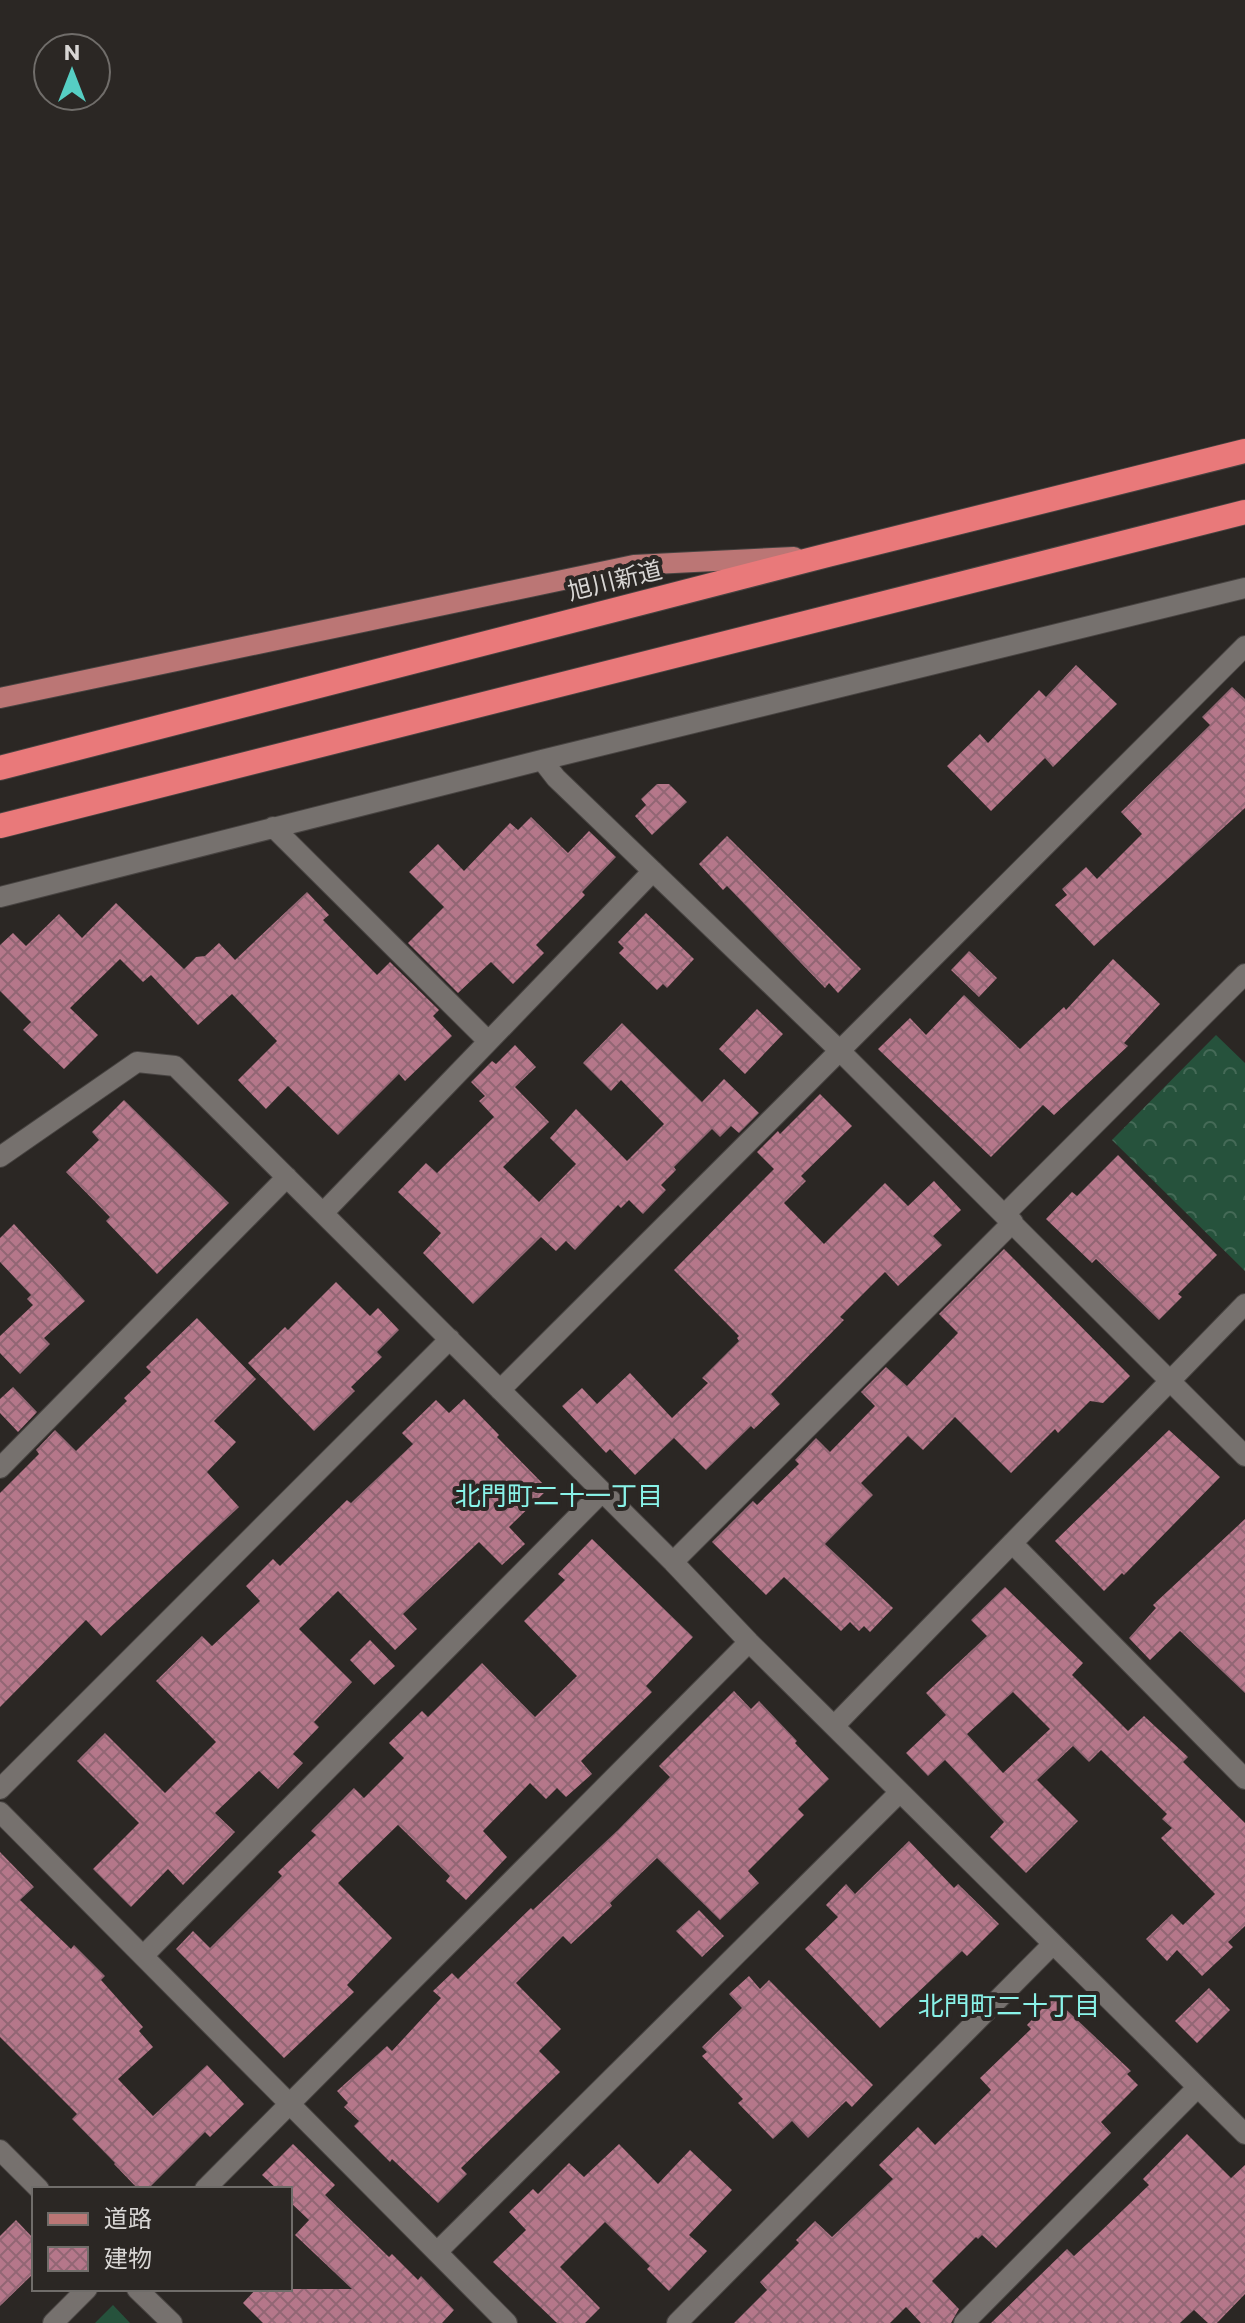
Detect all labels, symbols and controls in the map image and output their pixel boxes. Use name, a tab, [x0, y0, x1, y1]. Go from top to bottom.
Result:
north arrow	[32, 32, 112, 112]
text: N	[64, 38, 80, 65]
street label: 旭川新道	[565, 554, 665, 605]
district label: 北門町二十一丁目	[455, 1479, 663, 1510]
district label: 北門町二十丁目	[918, 1989, 1100, 2020]
legend	[32, 2187, 292, 2291]
text: 道路	[104, 2203, 152, 2232]
text: 建物	[104, 2243, 152, 2272]

